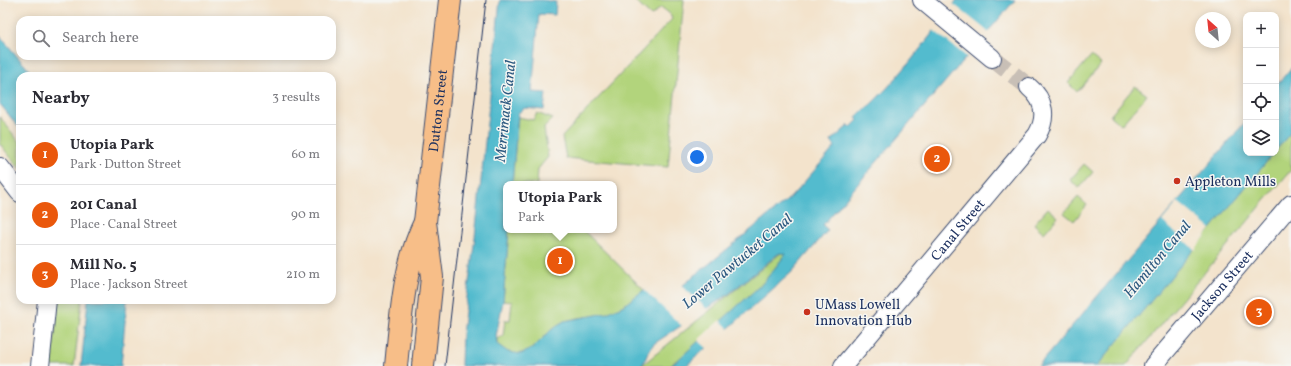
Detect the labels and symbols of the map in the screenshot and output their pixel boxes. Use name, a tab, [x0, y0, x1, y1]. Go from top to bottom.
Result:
north arrow	[1195, 12, 1231, 48]
water label: Merrimack Canal	[491, 59, 522, 164]
street label: Dutton Street	[425, 68, 453, 153]
pin: 2	[924, 144, 950, 174]
your location	[687, 147, 707, 167]
place label: Appleton Mills	[1185, 173, 1276, 192]
marker: Appleton Mills	[1172, 176, 1182, 186]
street label: Canal Street	[927, 196, 990, 266]
water label: Lower Pawtucket Canal	[678, 210, 798, 315]
water label: Hamilton Canal	[1120, 217, 1197, 303]
pin: 1	[547, 246, 573, 276]
street label: Jackson Street	[1188, 247, 1258, 325]
place label: UMass Lowell Innovation Hub	[815, 296, 912, 331]
pin: 3	[1246, 297, 1272, 327]
marker: UMass Lowell Innovation Hub	[802, 307, 812, 317]

